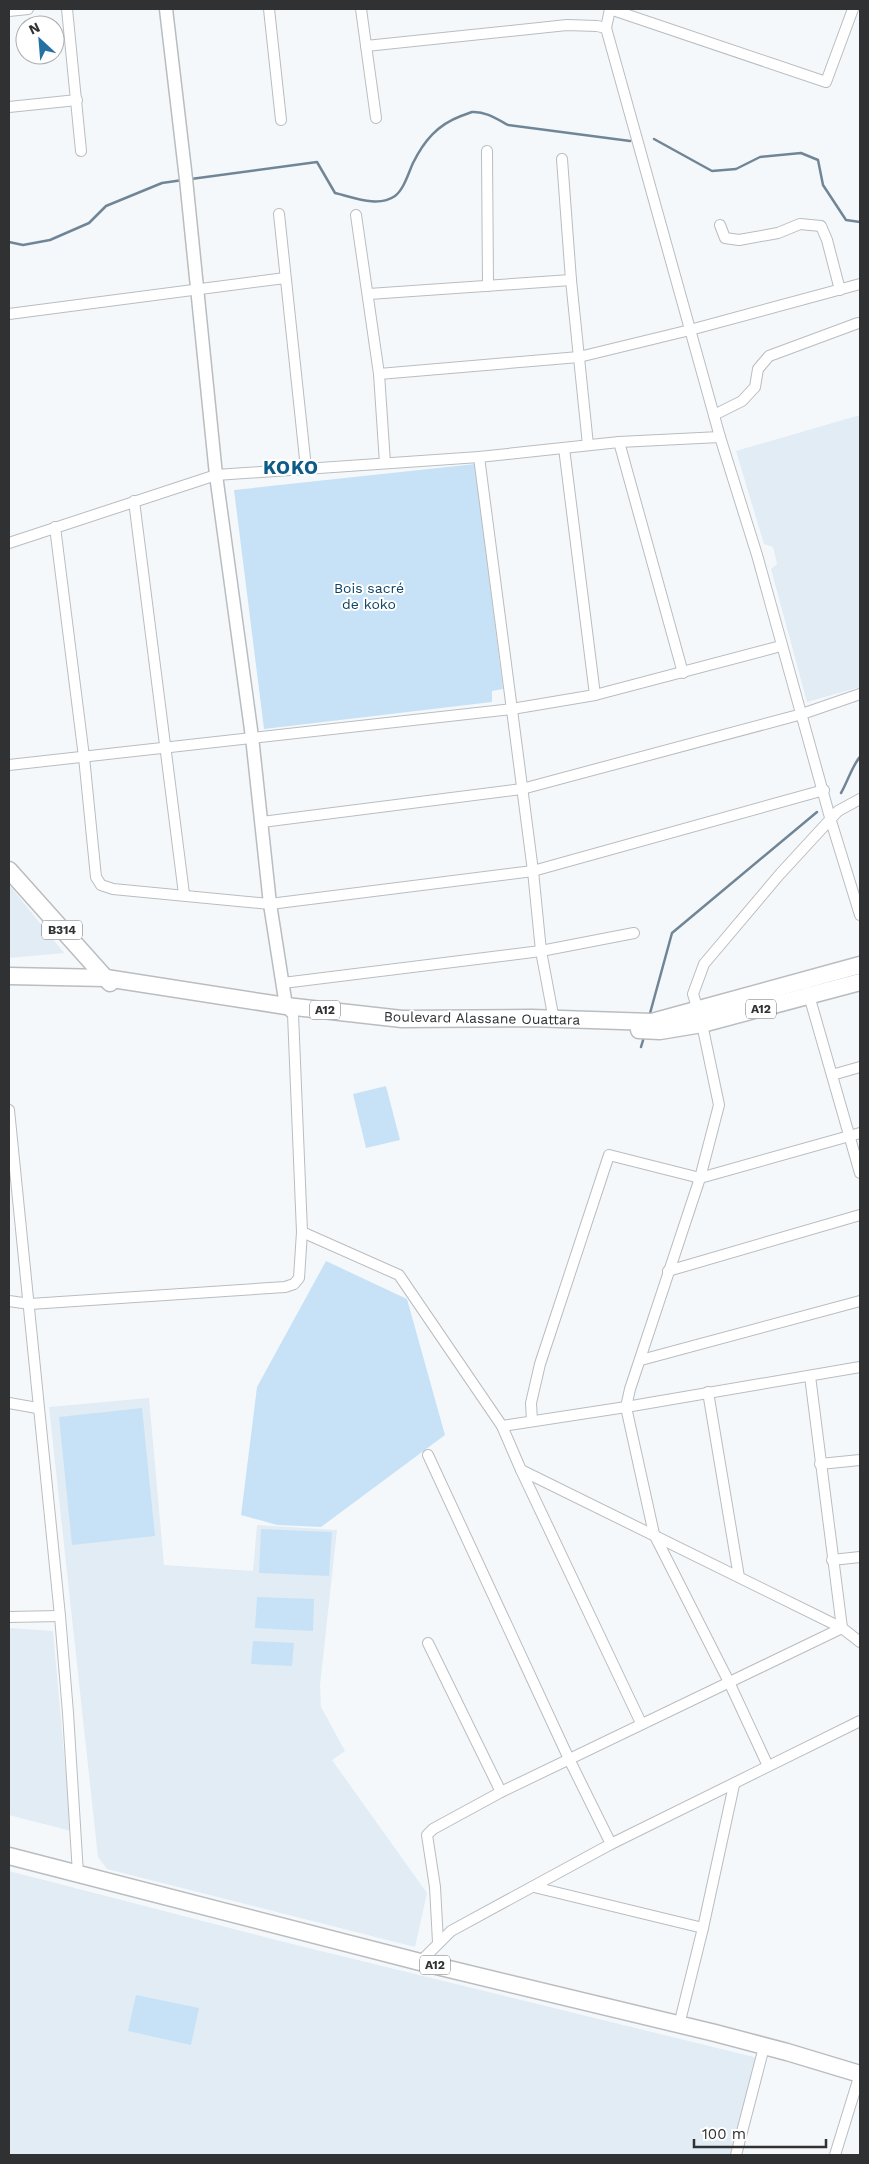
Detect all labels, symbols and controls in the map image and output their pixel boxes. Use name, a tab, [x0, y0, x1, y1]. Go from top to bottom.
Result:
north arrow	[15, 15, 65, 65]
text: N	[26, 19, 42, 38]
district label: KOKO	[263, 456, 319, 479]
park label: Bois sacré de koko	[334, 580, 404, 612]
road number: B314	[42, 920, 82, 940]
road number: A12	[310, 1000, 340, 1020]
road number: A12	[746, 1000, 776, 1019]
street label: Boulevard Alassane Ouattara	[384, 1008, 580, 1028]
road number: A12	[420, 1956, 450, 1974]
scale bar	[694, 2116, 826, 2148]
text: 100 m	[702, 2125, 746, 2143]

